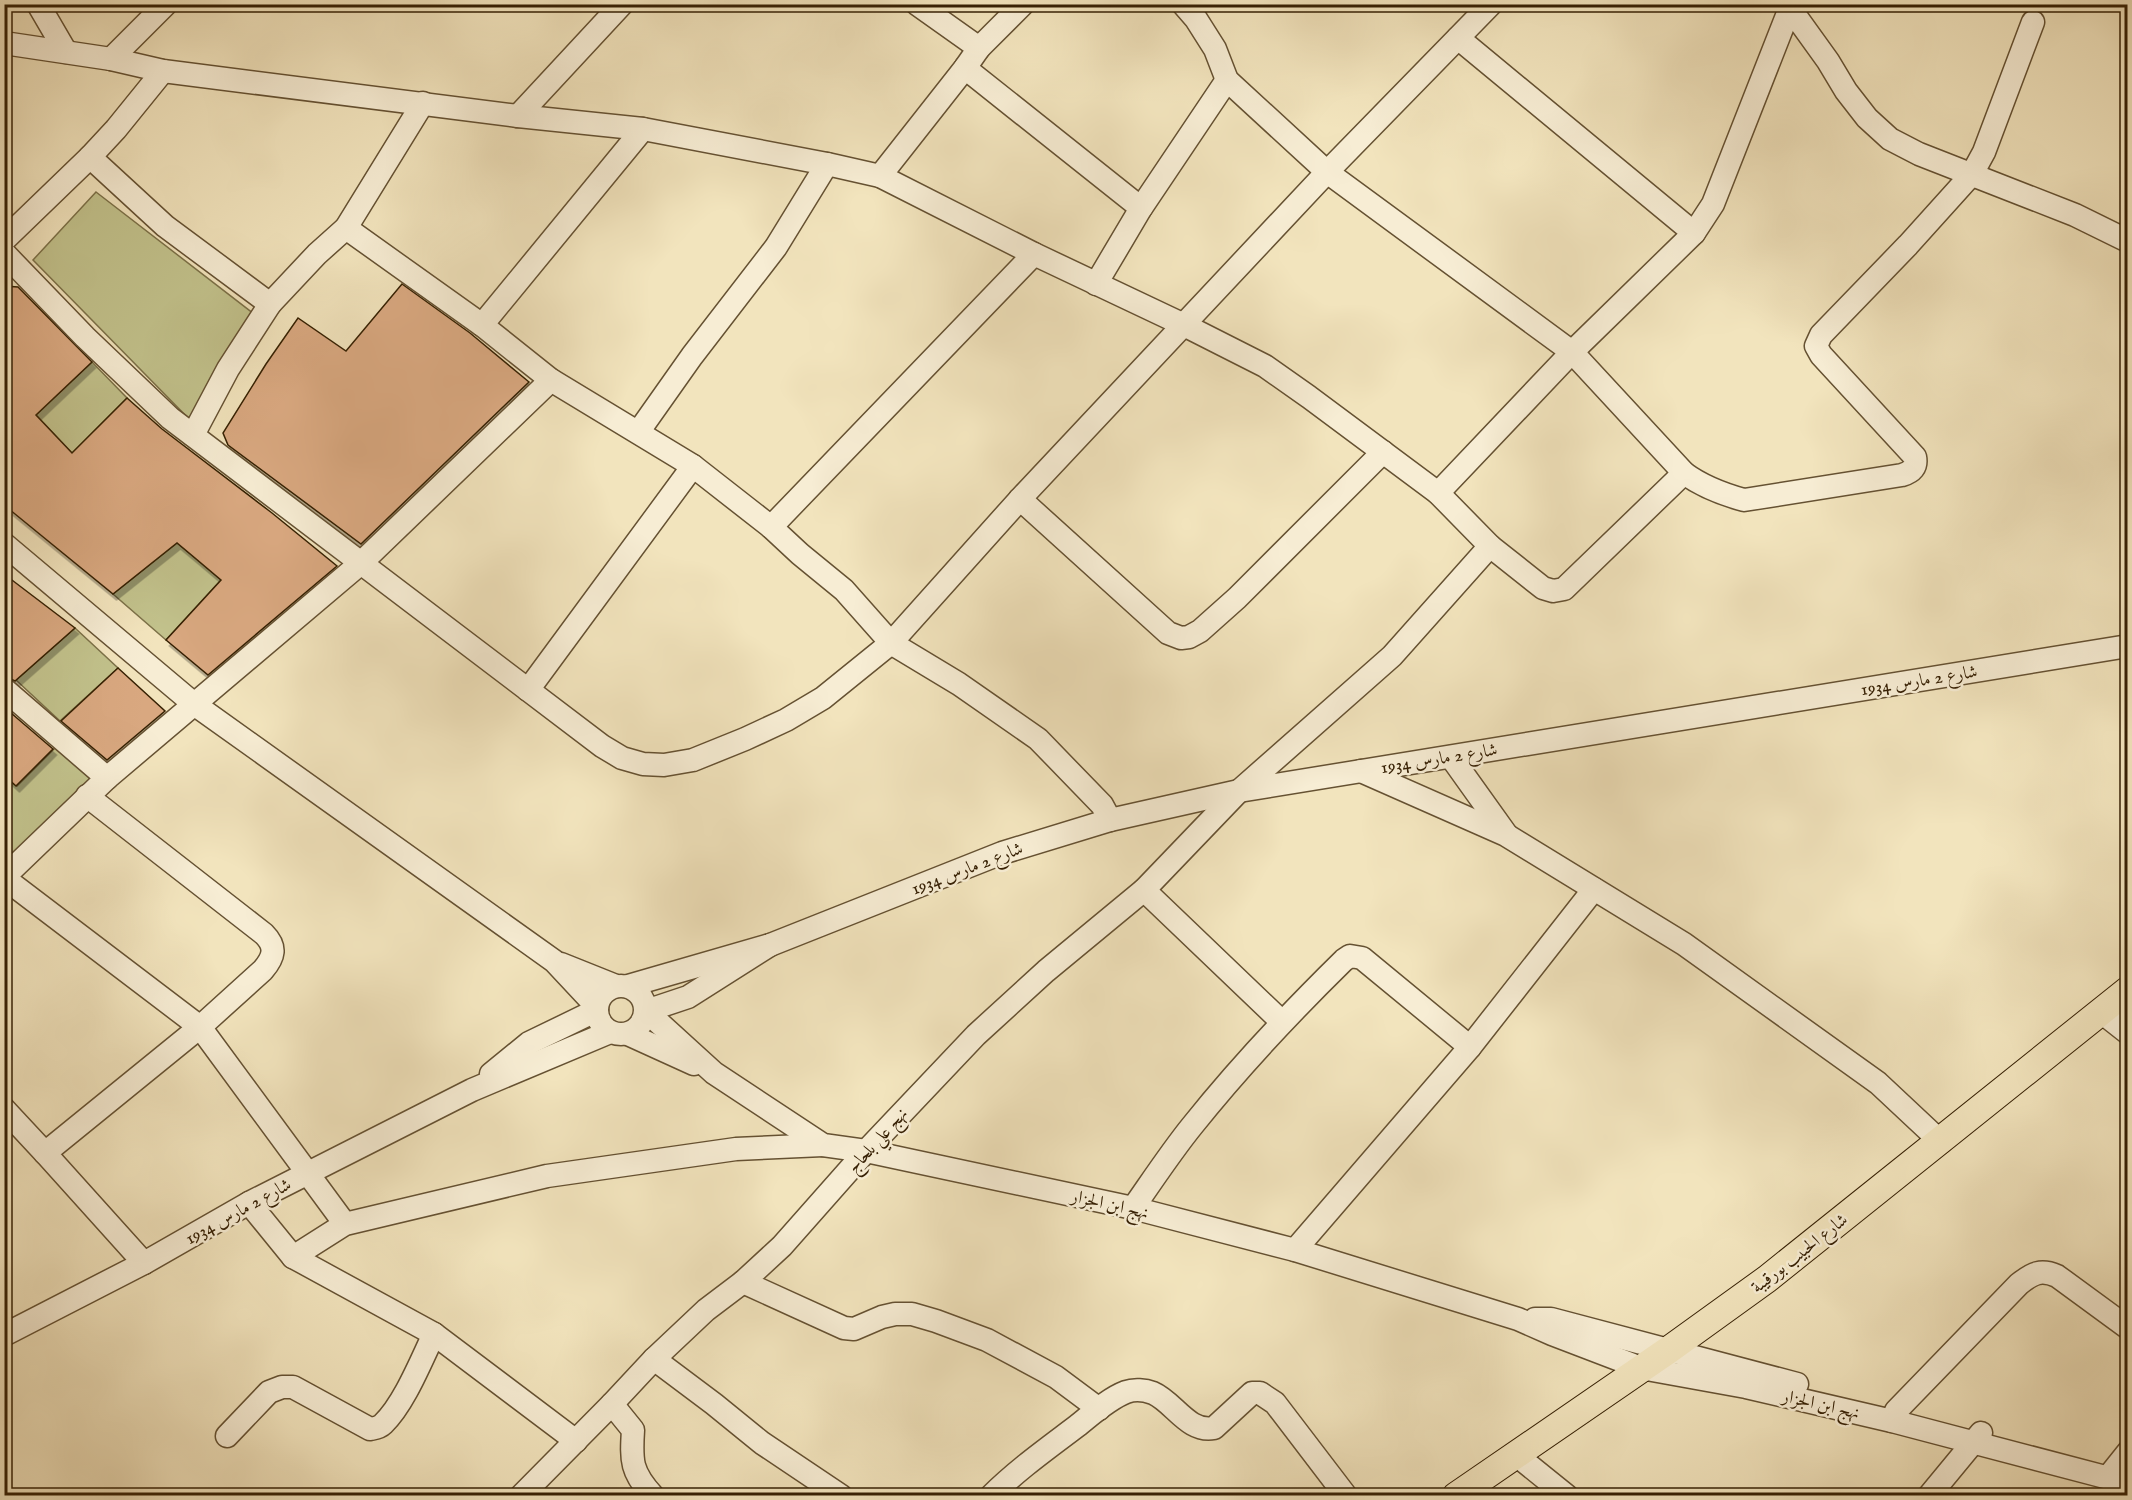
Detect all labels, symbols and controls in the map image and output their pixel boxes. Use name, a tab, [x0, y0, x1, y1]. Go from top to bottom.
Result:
street label: شارع 2 مارس 1934	[1859, 661, 1980, 704]
street label: شارع 2 مارس 1934	[1379, 739, 1500, 782]
street label: شارع 2 مارس 1934	[908, 838, 1027, 903]
street label: نهج علي بلحاج	[843, 1103, 917, 1181]
street label: شارع 2 مارس 1934	[182, 1174, 297, 1253]
street label: نهج ابن الجزار	[1066, 1185, 1151, 1228]
street label: شارع الحبيب بورقيبة	[1747, 1209, 1854, 1301]
street label: نهج ابن الجزار	[1777, 1385, 1862, 1428]

